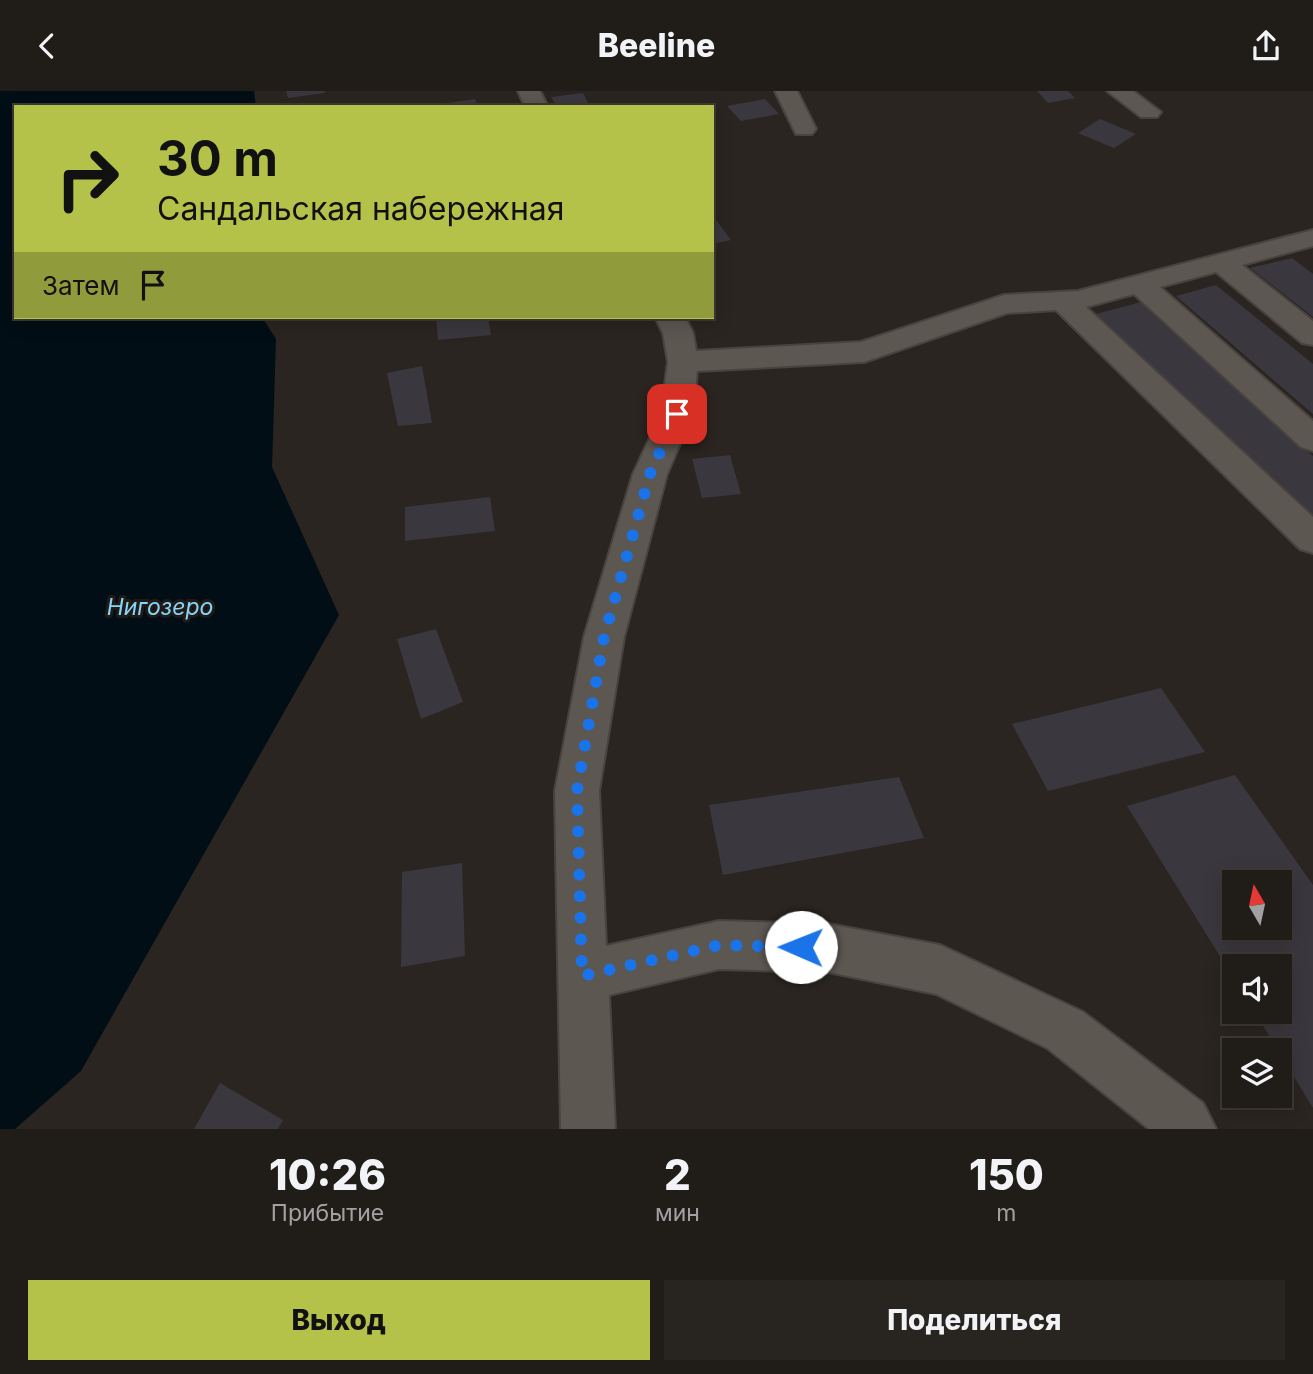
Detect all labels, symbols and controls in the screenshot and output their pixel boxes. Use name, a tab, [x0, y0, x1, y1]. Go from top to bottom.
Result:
text: Beeline	[598, 26, 715, 65]
icon: back	[28, 27, 66, 65]
icon: share	[1247, 27, 1285, 65]
text: 30 m	[157, 129, 278, 188]
icon: right	[42, 133, 133, 224]
text: Сандальская набережная	[157, 189, 565, 228]
icon: arrive	[134, 266, 172, 304]
text: Затем	[42, 270, 120, 301]
pin	[647, 384, 707, 444]
icon: arrive	[658, 395, 696, 433]
water label: Нигозеро	[107, 593, 213, 621]
north arrow	[1222, 870, 1292, 940]
map controls	[1222, 870, 1292, 1108]
position arrow	[764, 910, 838, 984]
button: sound	[1222, 954, 1292, 1024]
button: layers	[1222, 1038, 1292, 1108]
text: 10:26	[269, 1149, 386, 1200]
text: 2	[664, 1149, 691, 1200]
text: 150	[969, 1149, 1044, 1200]
text: Прибытие	[271, 1199, 384, 1227]
text: мин	[655, 1199, 700, 1227]
text: m	[996, 1199, 1017, 1227]
button: Выход	[28, 1280, 650, 1360]
button: Поделиться	[664, 1280, 1285, 1360]

